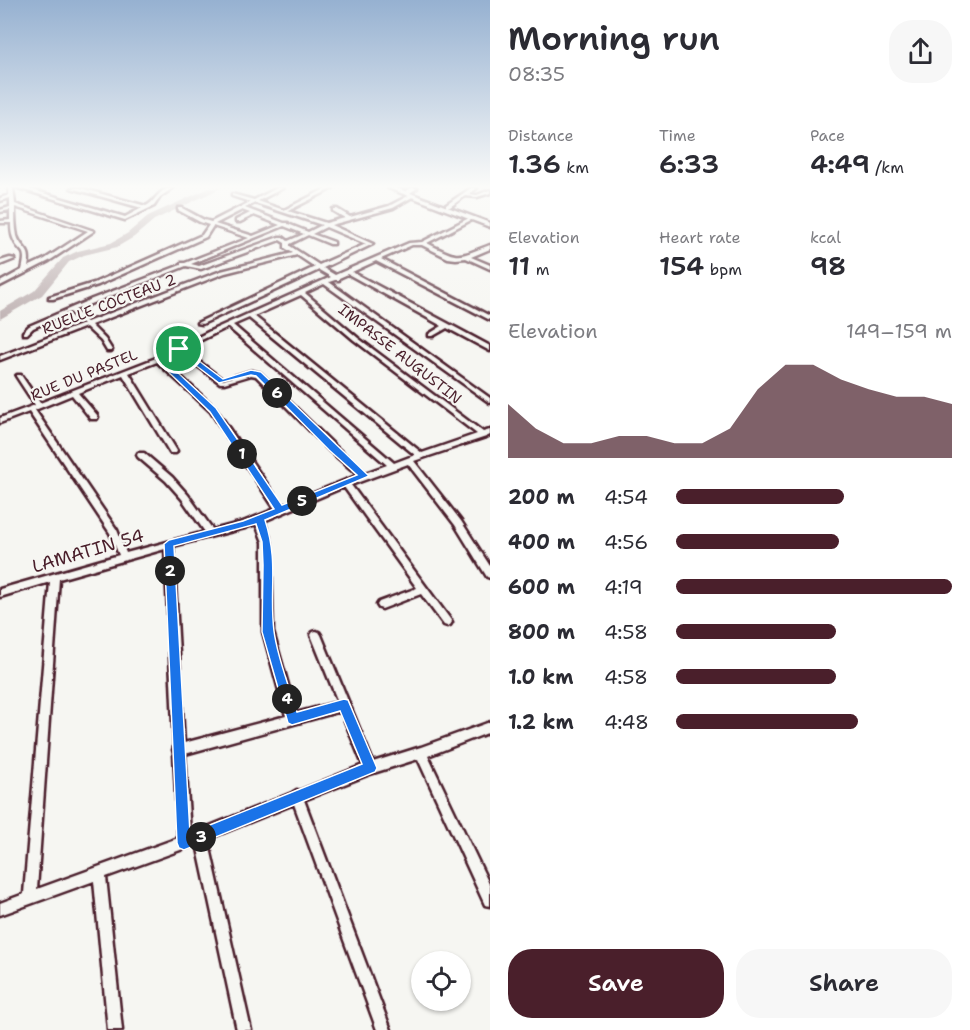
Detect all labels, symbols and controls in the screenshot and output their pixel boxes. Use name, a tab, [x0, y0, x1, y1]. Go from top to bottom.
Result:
text: Morning run	[508, 16, 720, 61]
button: share	[889, 20, 952, 83]
text: 08:35	[508, 61, 565, 87]
text: Distance	[508, 125, 574, 146]
text: Time	[659, 125, 696, 146]
text: Pace	[810, 125, 845, 146]
text: 1.36	[508, 146, 561, 181]
text: 6:33	[659, 146, 719, 181]
text: 4:49	[810, 146, 870, 181]
text: km	[561, 157, 589, 178]
text: /km	[870, 157, 904, 178]
text: Elevation	[508, 227, 580, 248]
text: Heart rate	[659, 227, 741, 248]
text: kcal	[810, 227, 841, 248]
text: 11	[508, 248, 530, 283]
text: 154	[659, 248, 704, 283]
text: 98	[810, 248, 846, 283]
text: m	[530, 259, 550, 280]
text: bpm	[704, 259, 742, 280]
street label: RUELLE COCTEAU 2	[39, 269, 179, 339]
street label: IMPASSE AUGUSTIN	[334, 299, 466, 409]
text: Elevation	[508, 318, 598, 344]
text: 149–159 m	[846, 318, 952, 344]
pin	[153, 323, 204, 374]
icon: arrive	[162, 332, 195, 365]
street label: RUE DU PASTEL	[28, 344, 140, 406]
pin: 6	[262, 378, 292, 408]
text: 6	[271, 382, 283, 403]
pin: 1	[227, 439, 257, 469]
text: 1	[238, 443, 246, 464]
text: 200 m	[508, 484, 575, 510]
text: 4:54	[604, 484, 648, 510]
pin: 5	[287, 486, 317, 516]
text: 5	[297, 490, 307, 511]
street label: LAMATIN 54	[29, 524, 147, 578]
text: 400 m	[508, 529, 575, 555]
text: 4:56	[604, 529, 648, 555]
pin: 2	[155, 556, 185, 586]
text: 2	[164, 560, 176, 581]
text: 600 m	[508, 574, 575, 600]
text: 4:19	[604, 574, 643, 600]
text: 800 m	[508, 619, 575, 645]
text: 4:58	[604, 619, 648, 645]
text: 1.0 km	[508, 664, 573, 690]
text: 4:58	[604, 664, 648, 690]
pin: 4	[272, 684, 302, 714]
text: 4	[281, 688, 293, 709]
text: 1.2 km	[508, 709, 574, 735]
text: 4:48	[604, 709, 649, 735]
pin: 3	[186, 822, 216, 852]
text: 3	[195, 826, 207, 847]
button: Save	[508, 949, 724, 1018]
button: Share	[736, 949, 952, 1018]
map controls	[411, 951, 471, 1011]
button: locate	[411, 951, 471, 1011]

